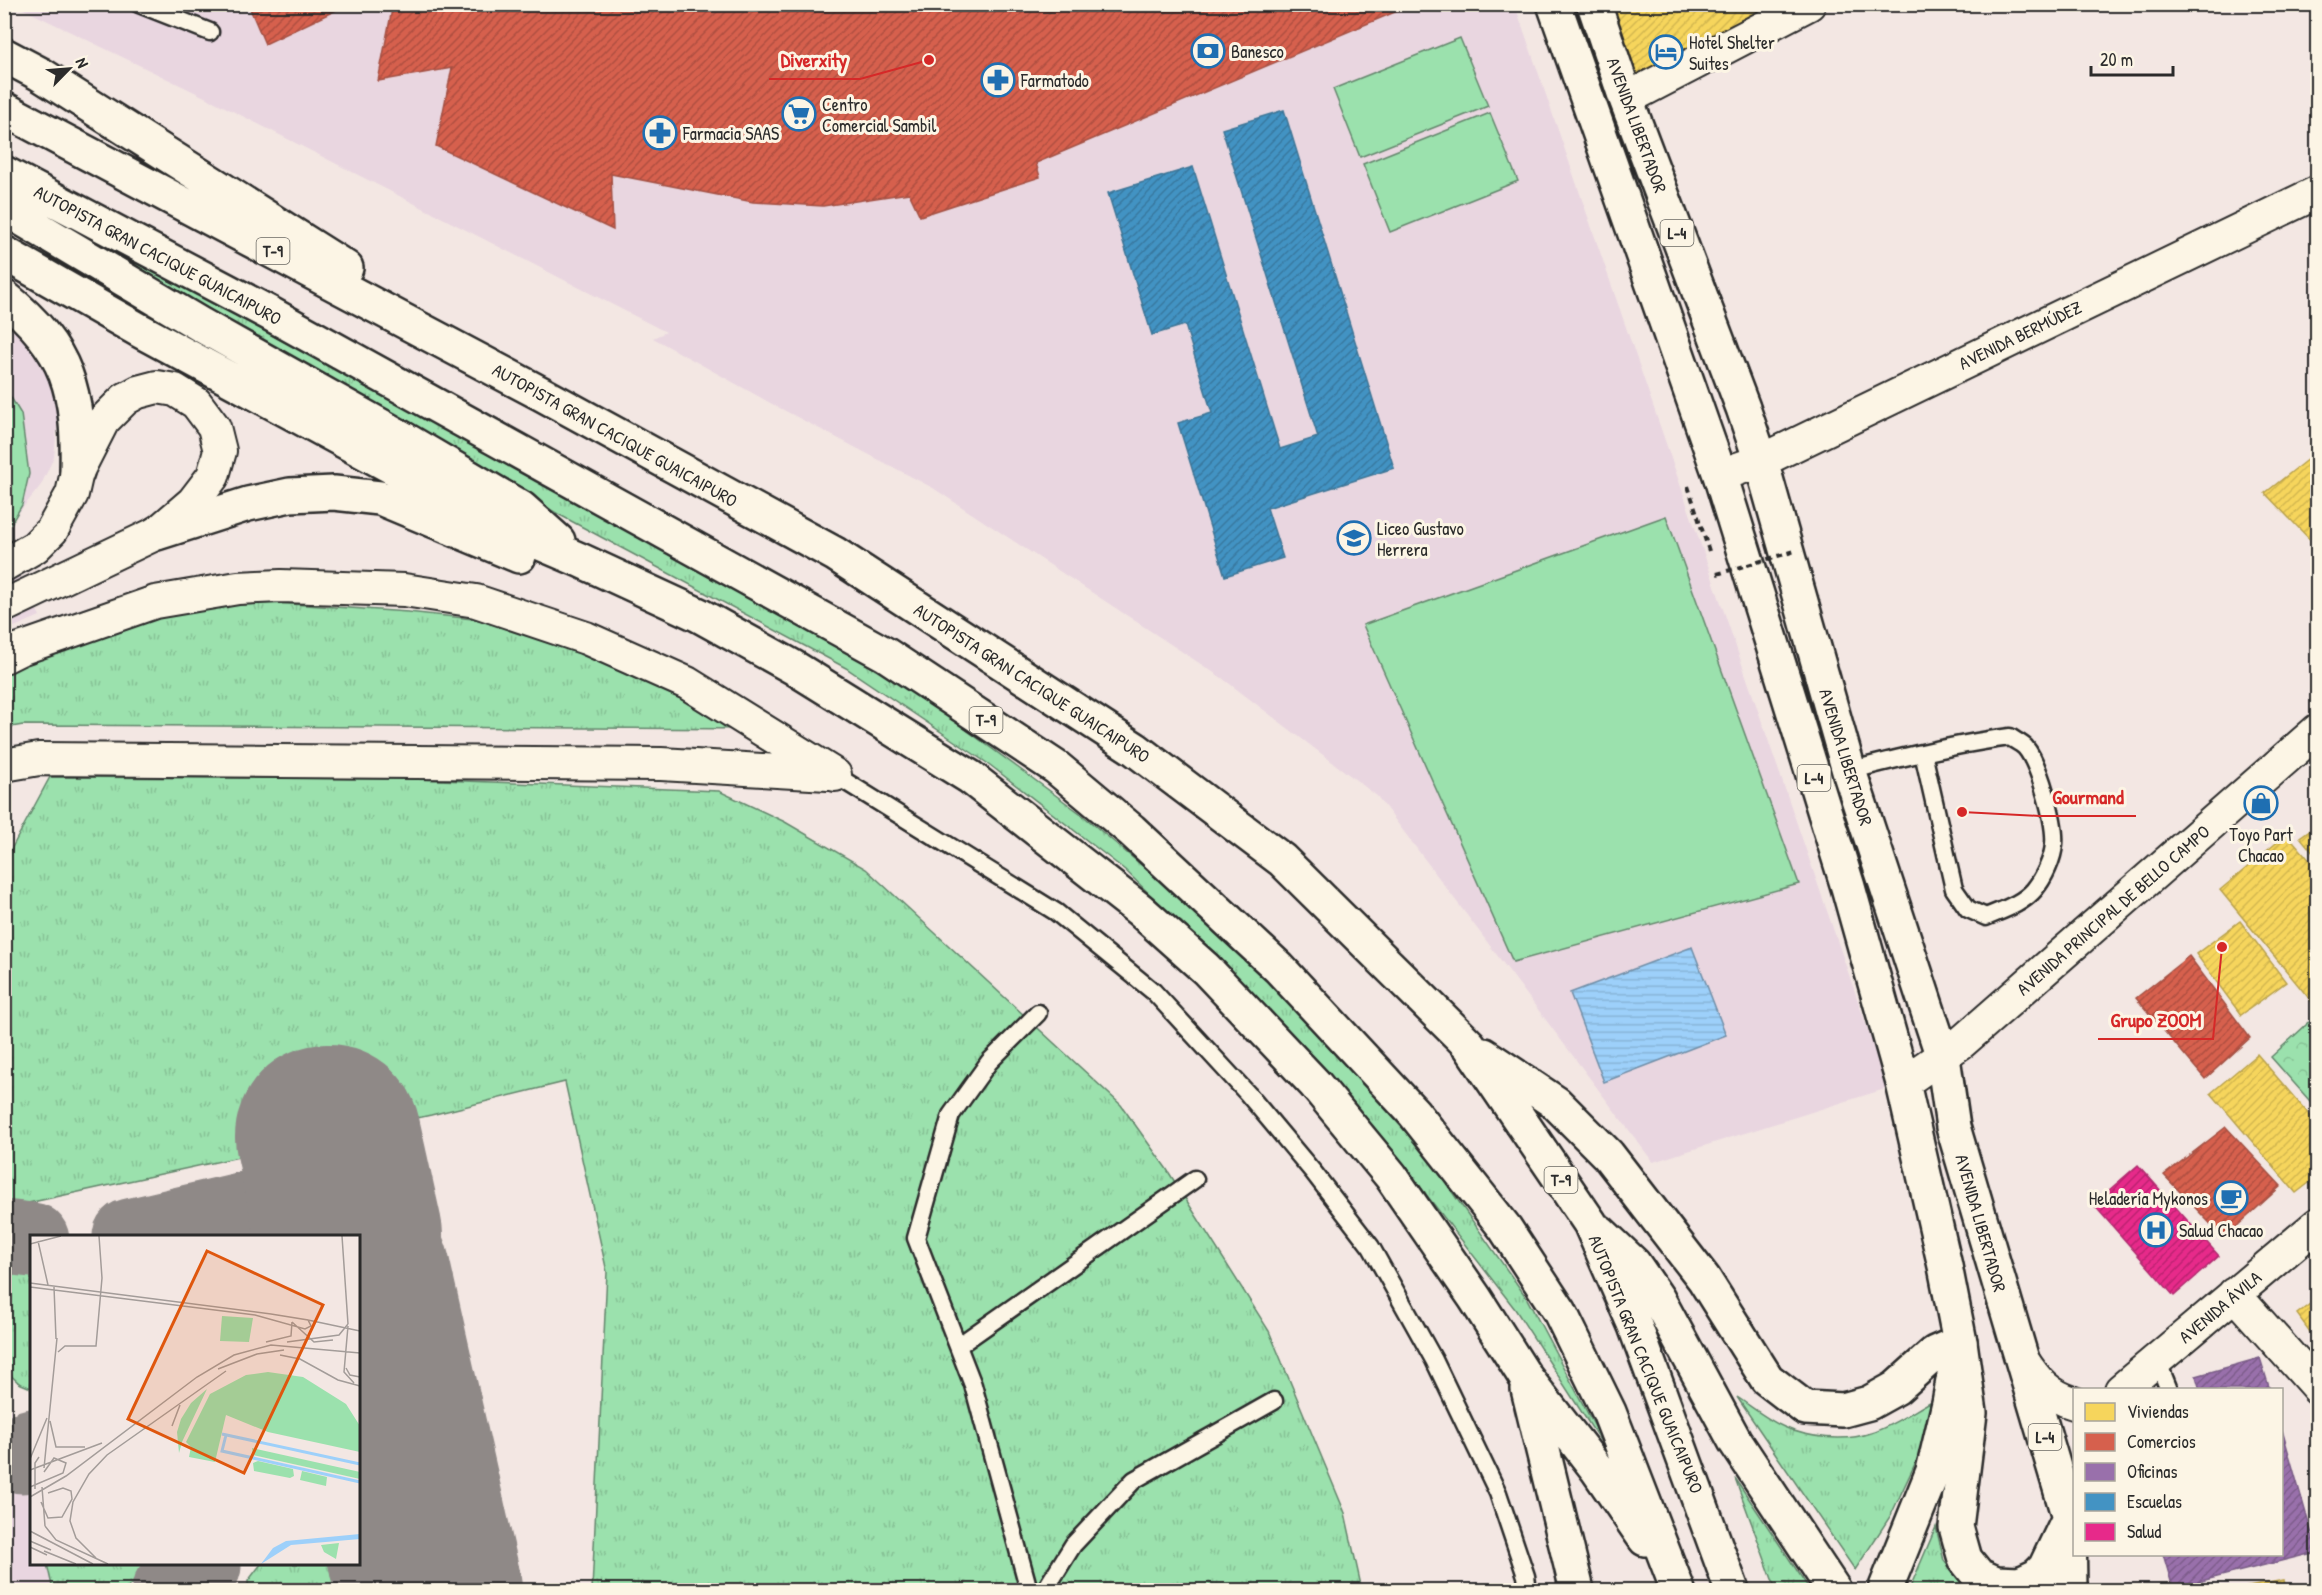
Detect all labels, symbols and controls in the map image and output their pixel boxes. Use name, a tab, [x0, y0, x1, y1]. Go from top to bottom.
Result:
place label: Hotel Shelter Suites	[1689, 30, 1775, 76]
bank icon: Banesco	[1190, 33, 1226, 69]
hotel icon: Hotel Shelter Suites	[1648, 34, 1684, 70]
north arrow	[39, 39, 99, 99]
place label: Banesco	[1231, 39, 1284, 64]
scale bar	[2091, 39, 2174, 77]
callout: Diverxity	[769, 41, 860, 79]
text: Diverxity	[781, 46, 848, 74]
text: 20 m	[2100, 47, 2133, 72]
text: N	[71, 54, 95, 72]
street label: AVENIDA LIBERTADOR	[1601, 54, 1673, 196]
pharmacy icon: Farmatodo	[980, 62, 1016, 98]
place label: Farmatodo	[1020, 68, 1089, 93]
place label: Centro Comercial Sambil	[822, 92, 936, 138]
supermarket icon: Centro Comercial Sambil	[781, 96, 817, 132]
pharmacy icon: Farmacia SAAS	[642, 115, 678, 151]
place label: Farmacia SAAS	[682, 121, 779, 146]
street label: AUTOPISTA GRAN CACIQUE GUAICAIPURO	[30, 179, 286, 331]
road number: L-4	[1660, 220, 1694, 246]
road number: T-9	[256, 238, 290, 264]
street label: AVENIDA BERMÚDEZ	[1954, 294, 2086, 376]
street label: AUTOPISTA GRAN CACIQUE GUAICAIPURO	[488, 357, 742, 513]
place label: Liceo Gustavo Herrera	[1377, 516, 1464, 562]
school or university icon: Liceo Gustavo Herrera	[1336, 520, 1372, 556]
street label: AUTOPISTA GRAN CACIQUE GUAICAIPURO	[909, 597, 1155, 769]
street label: AVENIDA LIBERTADOR	[1813, 685, 1879, 829]
road number: T-9	[970, 707, 1002, 733]
road number: L-4	[1798, 765, 1830, 791]
callout: Gourmand	[2040, 778, 2136, 816]
text: Gourmand	[2052, 783, 2124, 810]
shop icon: Toyo Part Chacao	[2243, 785, 2279, 821]
street label: AVENIDA PRINCIPAL DE BELLO CAMPO	[2011, 819, 2215, 1001]
place label: Toyo Part Chacao	[2229, 822, 2294, 868]
callout: Grupo ZOOM	[2098, 1001, 2213, 1039]
text: Grupo ZOOM	[2111, 1006, 2201, 1034]
street label: AVENIDA LIBERTADOR	[1949, 1151, 2013, 1295]
road number: T-9	[1544, 1167, 1578, 1193]
cafe icon: Heladería Mykonos	[2213, 1180, 2249, 1216]
place label: Heladería Mykonos	[2089, 1186, 2208, 1211]
hospital icon: Salud Chacao	[2138, 1212, 2174, 1248]
place label: Salud Chacao	[2179, 1218, 2263, 1243]
street label: AUTOPISTA GRAN CACIQUE GUAICAIPURO	[1583, 1231, 1709, 1497]
inset map	[30, 1235, 360, 1565]
street label: AVENIDA ÁVILA	[2173, 1265, 2267, 1349]
legend	[2073, 1388, 2283, 1556]
text: Viviendas	[2127, 1399, 2189, 1424]
road number: L-4	[2028, 1424, 2062, 1450]
text: Comercios	[2127, 1429, 2196, 1454]
text: Oficinas	[2127, 1459, 2177, 1484]
text: Escuelas	[2127, 1489, 2182, 1514]
text: Salud	[2127, 1519, 2161, 1544]

